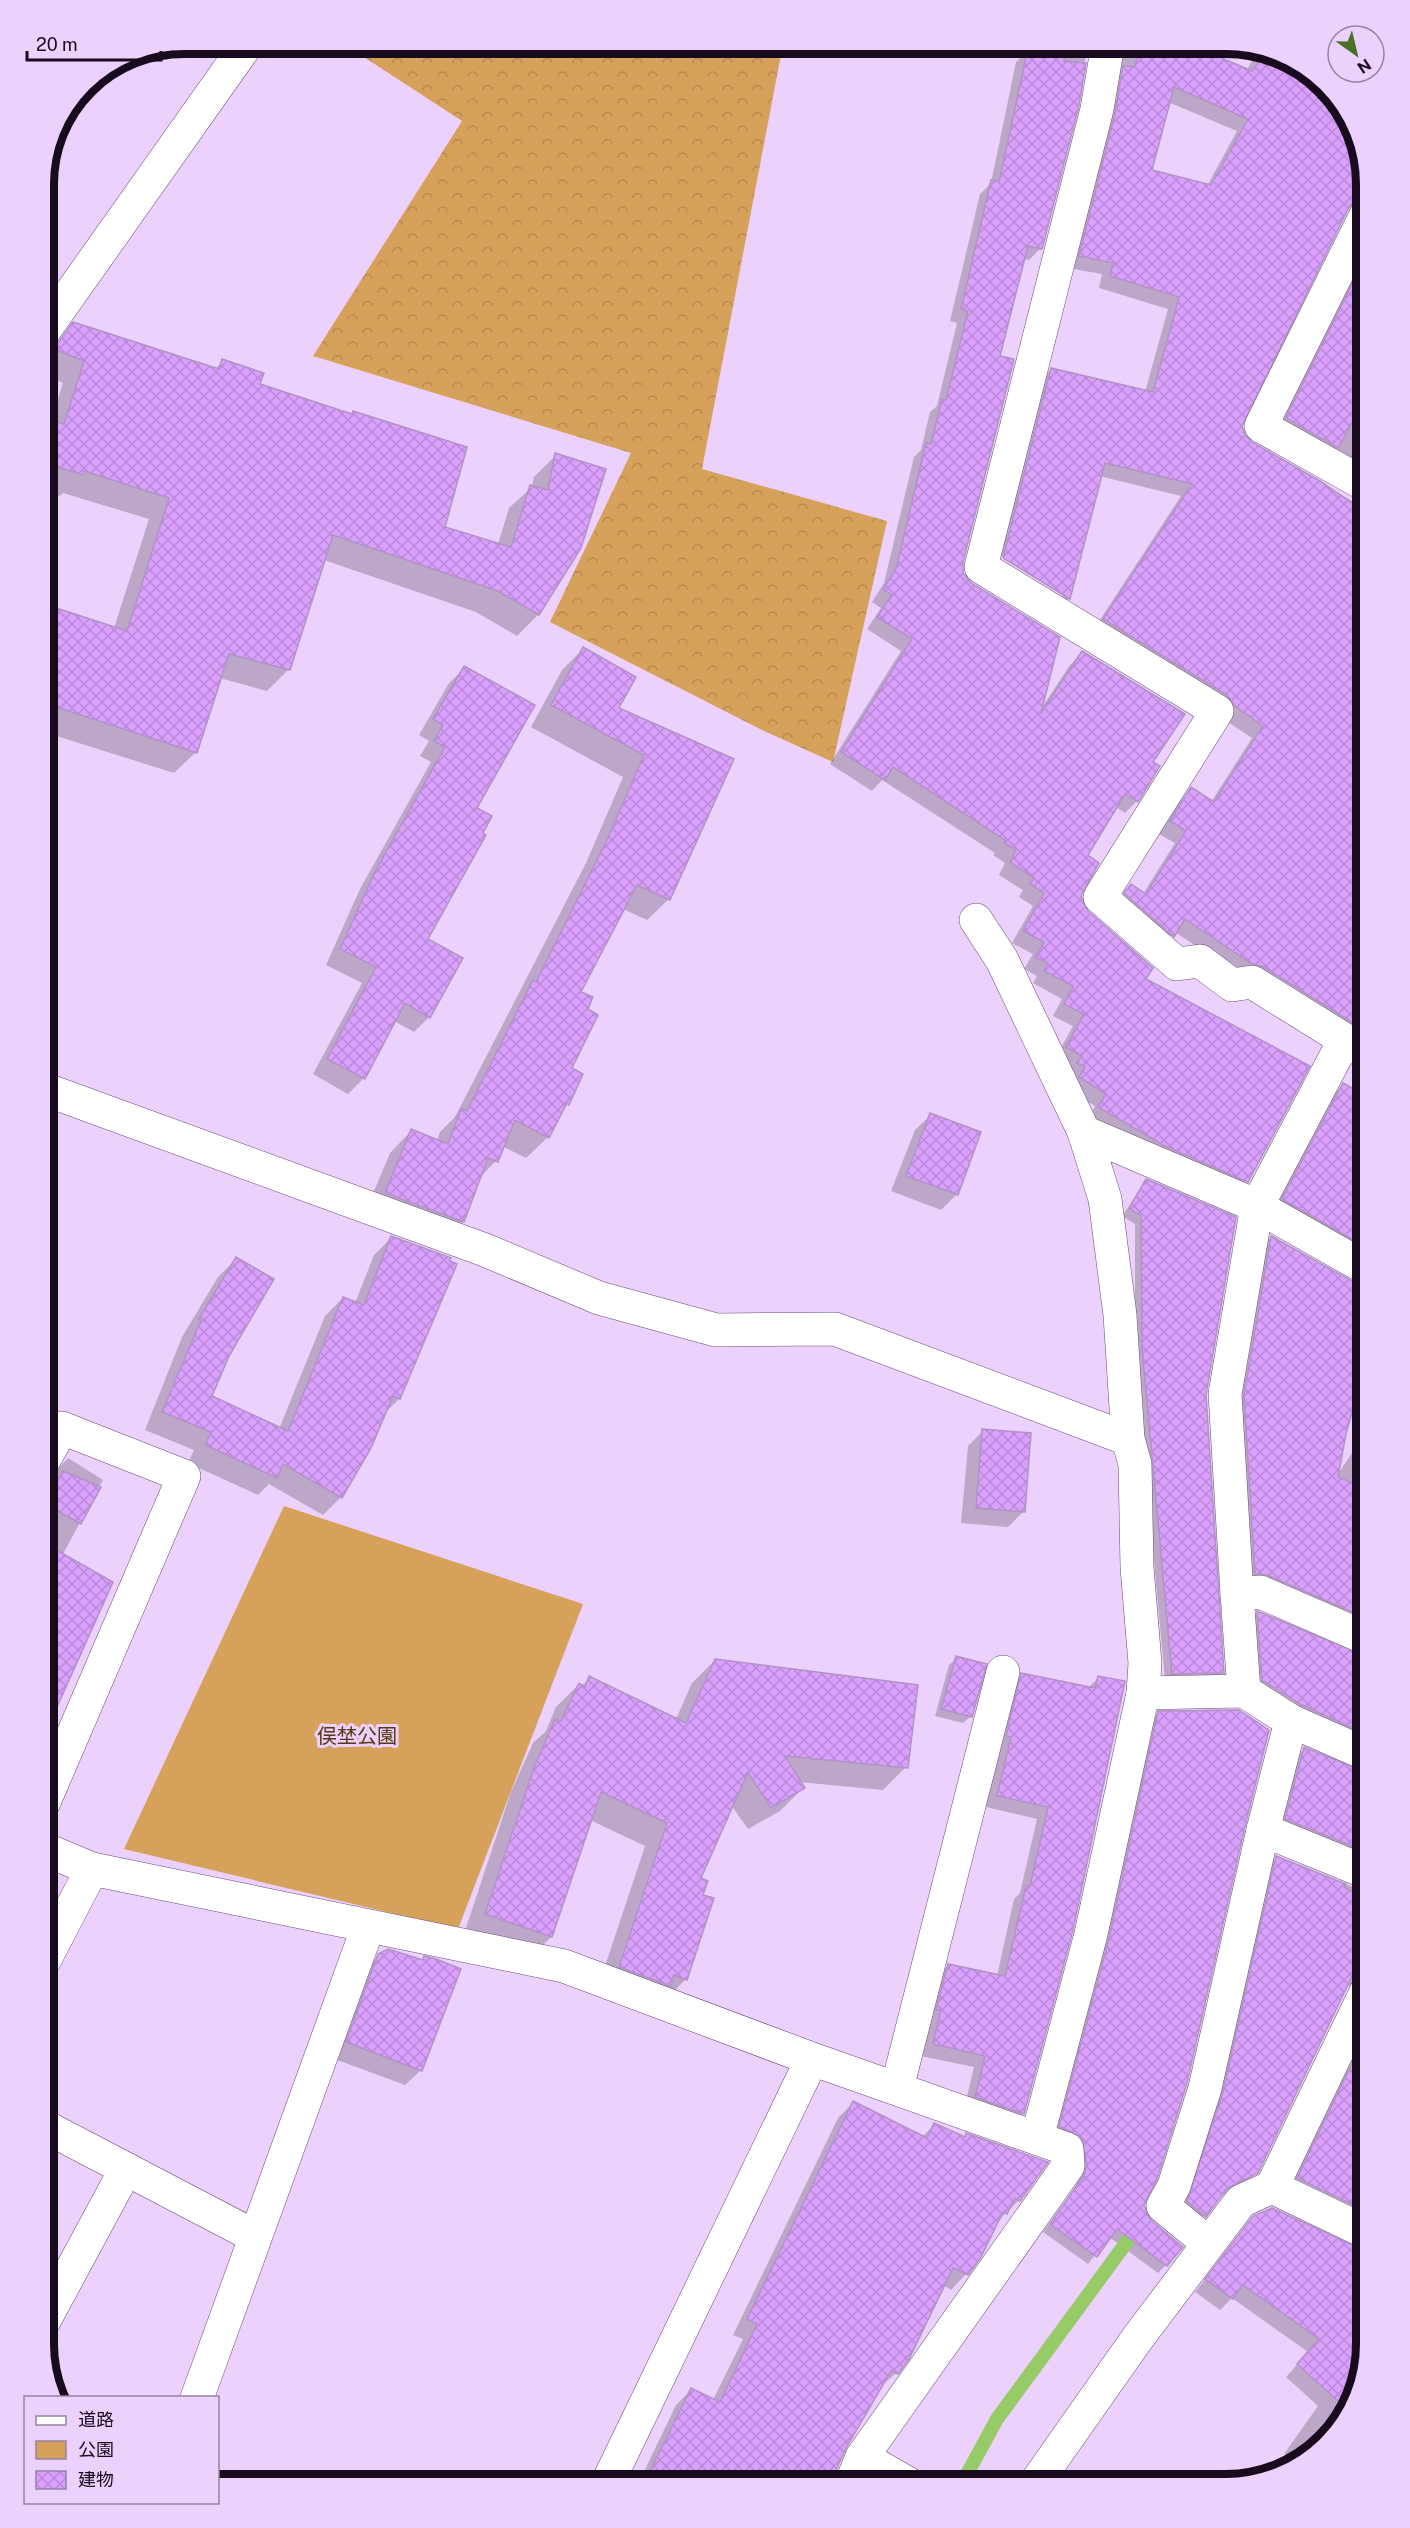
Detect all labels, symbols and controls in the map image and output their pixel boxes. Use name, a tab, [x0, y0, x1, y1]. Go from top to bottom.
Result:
scale bar	[27, 24, 160, 62]
north arrow	[1326, 24, 1386, 84]
text: 20 m	[36, 34, 78, 55]
text: N	[1354, 55, 1375, 77]
park label: 俣埜公園	[317, 1724, 397, 1748]
legend	[24, 2396, 219, 2504]
text: 道路	[78, 2409, 114, 2430]
text: 公園	[78, 2439, 114, 2460]
text: 建物	[78, 2469, 114, 2490]

